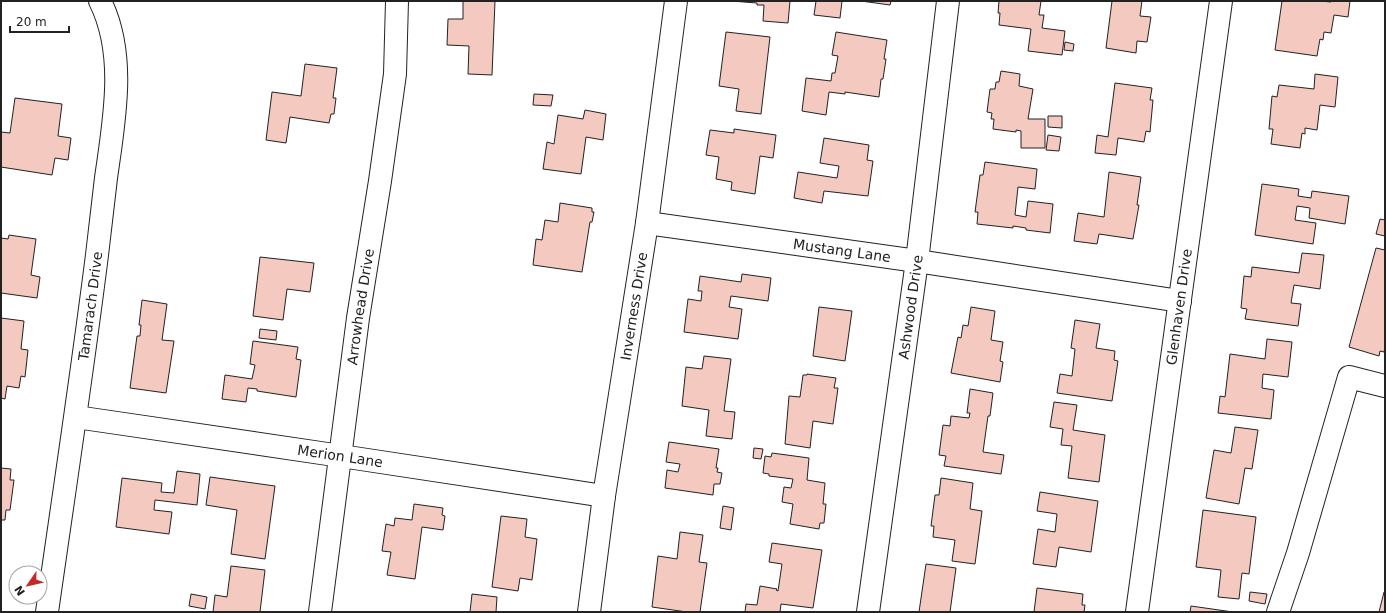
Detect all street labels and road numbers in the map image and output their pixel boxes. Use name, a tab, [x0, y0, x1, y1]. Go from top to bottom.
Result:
street label: Mustang Lane	[792, 236, 892, 265]
street label: Arrowhead Drive	[344, 247, 377, 366]
street label: Glenhaven Drive	[1163, 248, 1195, 366]
street label: Tamarach Drive	[75, 251, 105, 363]
street label: Inverness Drive	[617, 251, 650, 362]
street label: Ashwood Drive	[895, 254, 926, 360]
street label: Merion Lane	[296, 442, 384, 470]

